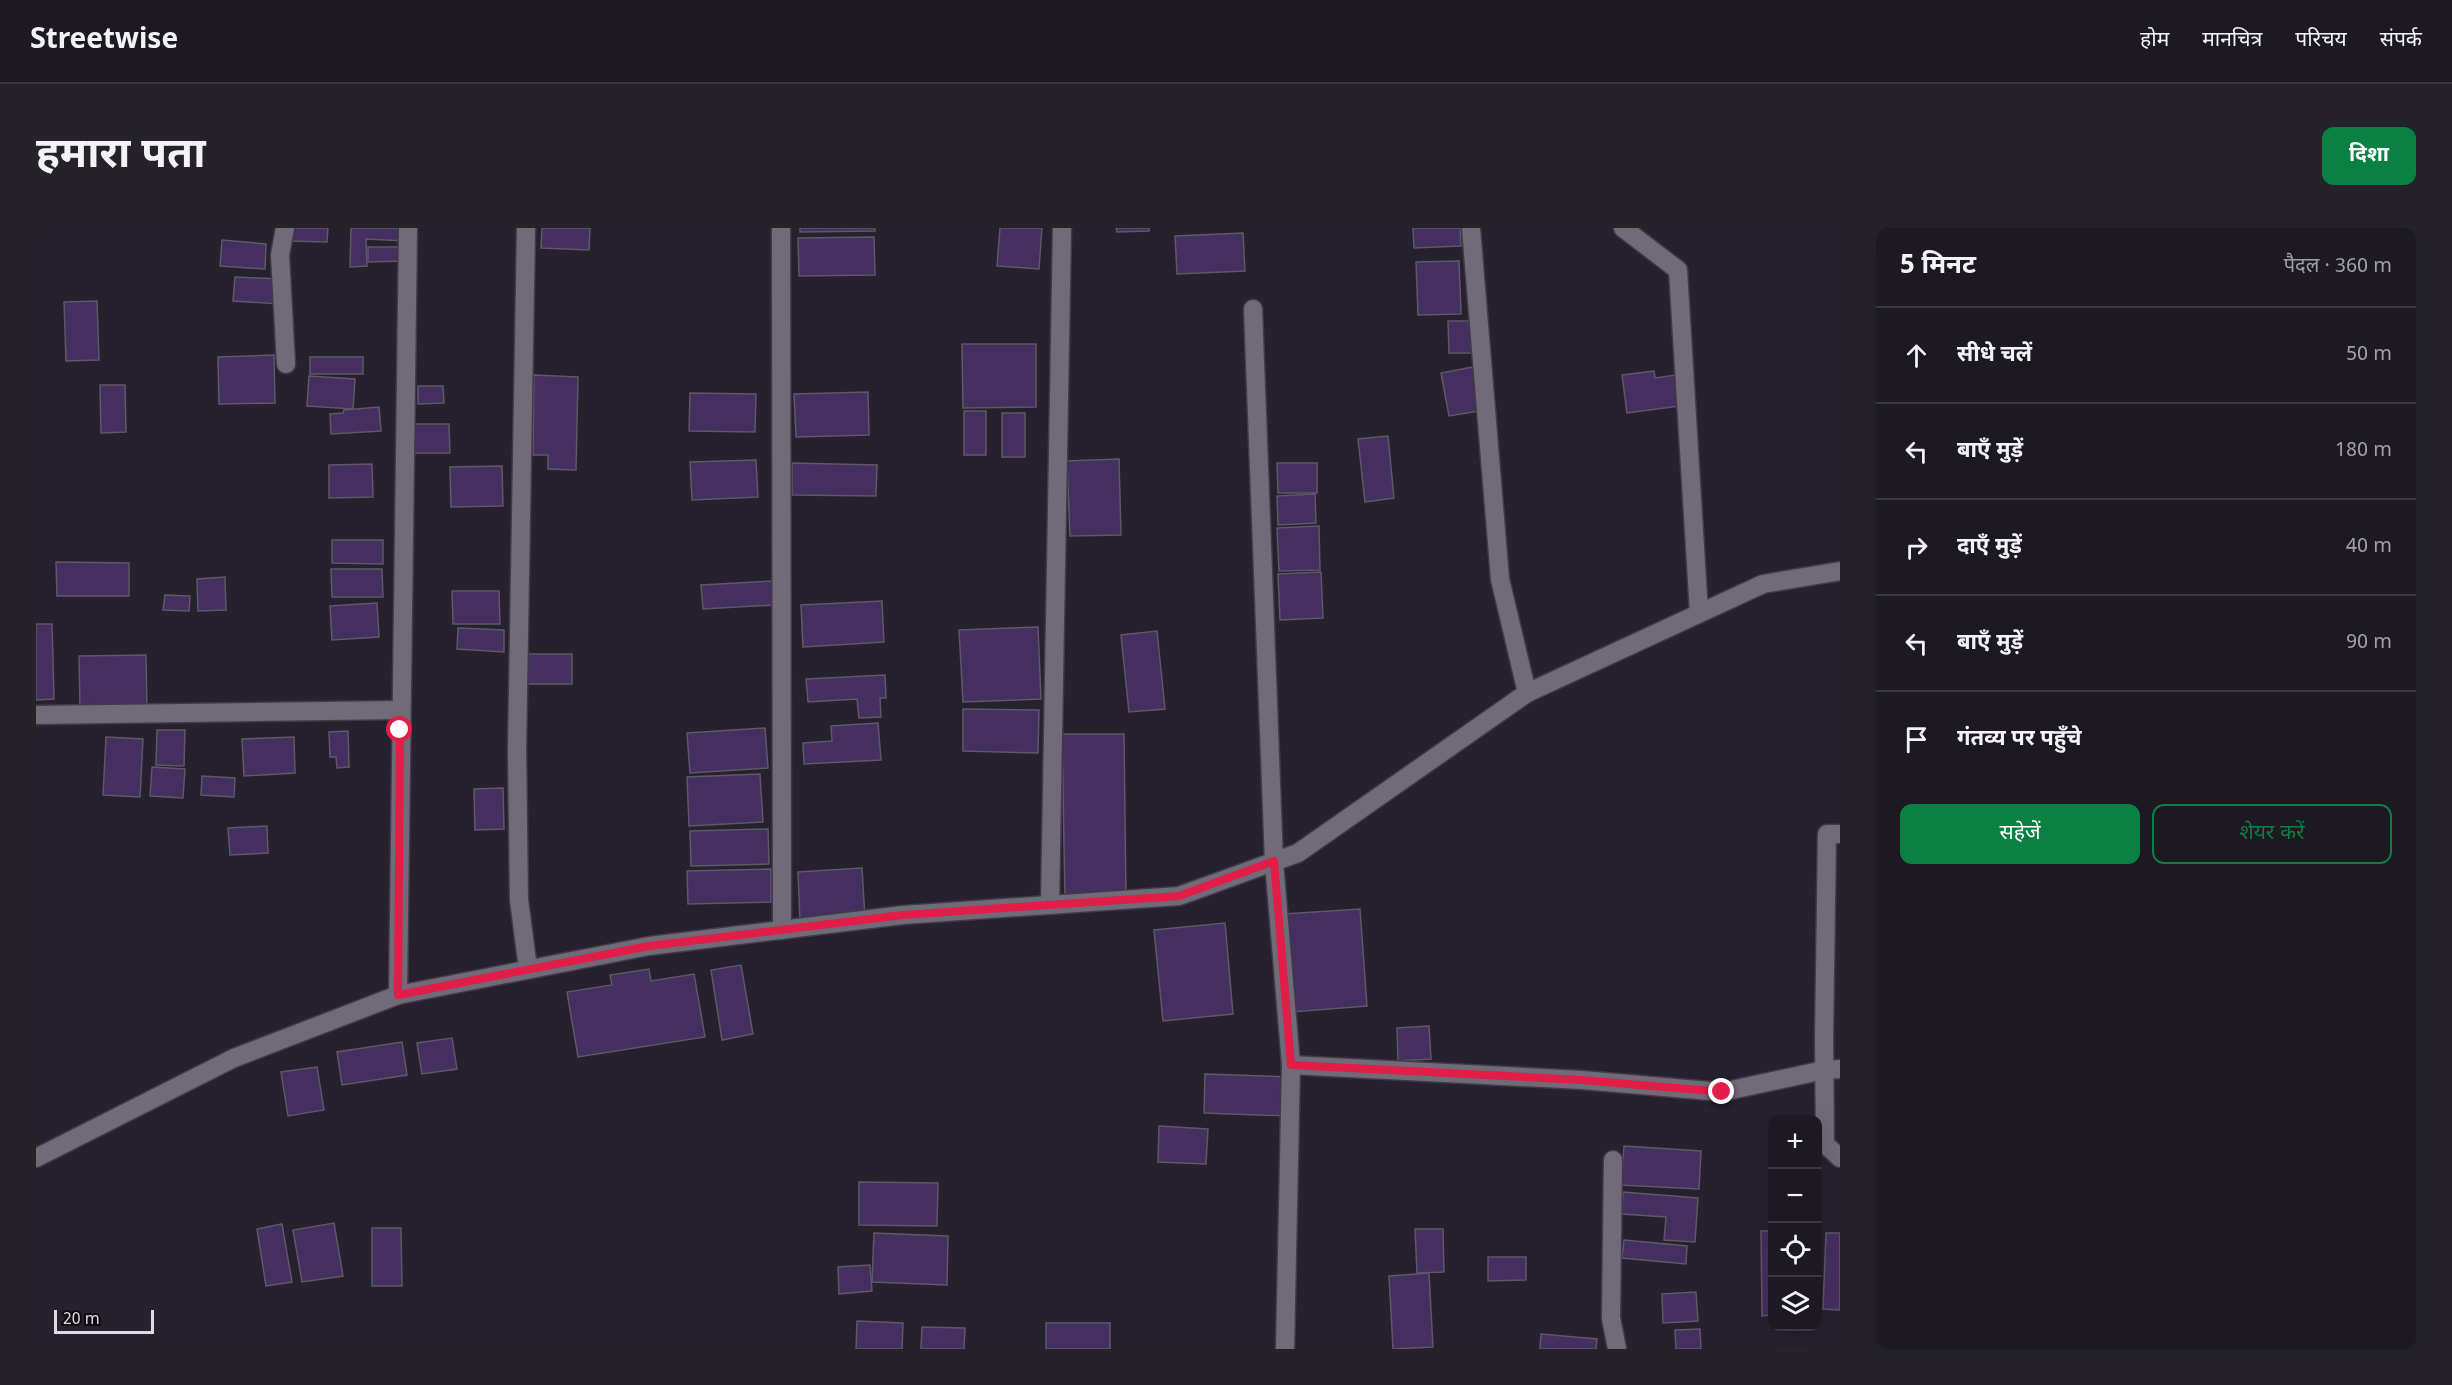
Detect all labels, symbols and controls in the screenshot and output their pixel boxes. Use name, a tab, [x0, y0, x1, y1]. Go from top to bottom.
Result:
text: Streetwise	[30, 23, 178, 59]
text: होम	[2140, 27, 2169, 55]
text: मानचित्र	[2202, 27, 2262, 55]
text: परिचय	[2295, 27, 2347, 55]
text: संपर्क	[2380, 27, 2422, 55]
button: दिशा	[2322, 127, 2416, 185]
text: हमारा पता	[36, 129, 206, 184]
text: 5 मिनट	[1900, 250, 1976, 284]
text: पैदल · 360 m	[2284, 254, 2392, 280]
icon: ahead	[1900, 339, 1933, 372]
text: सीधे चलें	[1957, 341, 2032, 370]
text: 50 m	[2346, 342, 2392, 368]
icon: left	[1900, 435, 1933, 468]
text: बाएँ मुड़ें	[1957, 437, 2023, 466]
text: 180 m	[2335, 438, 2392, 464]
icon: right	[1900, 531, 1933, 564]
text: दाएँ मुड़ें	[1957, 533, 2022, 562]
text: 40 m	[2346, 534, 2392, 560]
icon: left	[1900, 627, 1933, 660]
text: बाएँ मुड़ें	[1957, 629, 2023, 658]
text: 90 m	[2346, 630, 2392, 656]
route start	[386, 716, 412, 742]
icon: arrive	[1900, 723, 1933, 756]
text: गंतव्य पर पहुँचे	[1957, 725, 2082, 754]
button: सहेजें	[1900, 804, 2140, 864]
button: शेयर करें	[2152, 804, 2392, 864]
route end	[1708, 1078, 1734, 1104]
map controls	[1768, 1115, 1822, 1331]
button: +	[1768, 1115, 1822, 1169]
button: −	[1768, 1169, 1822, 1223]
button: locate	[1768, 1223, 1822, 1277]
button: layers	[1768, 1277, 1822, 1331]
scale bar	[54, 1307, 154, 1334]
text: 20 m	[63, 1310, 100, 1331]

